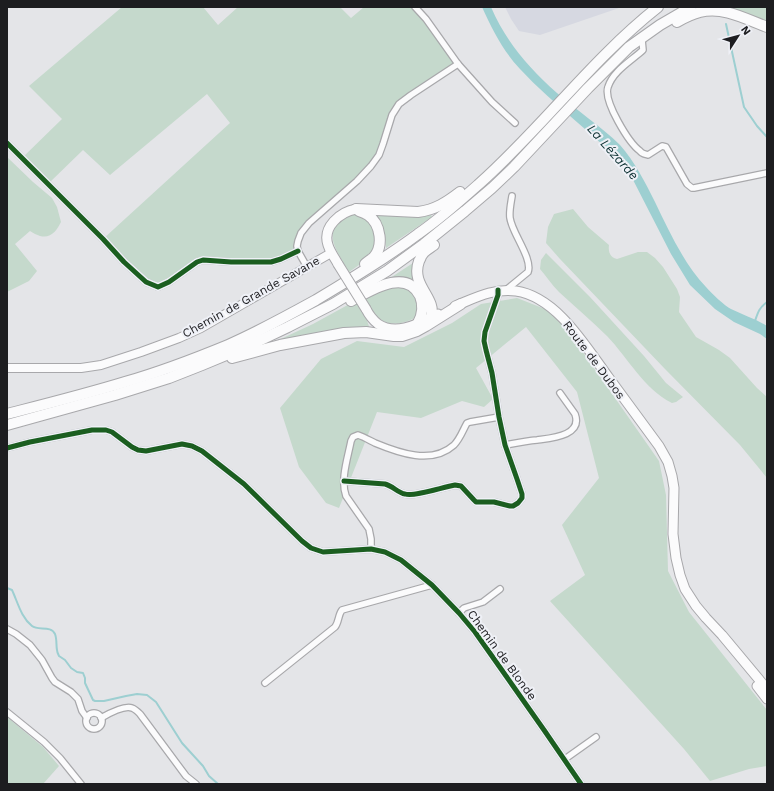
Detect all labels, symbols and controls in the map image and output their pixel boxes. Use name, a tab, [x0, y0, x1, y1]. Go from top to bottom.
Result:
north arrow	[718, 16, 758, 56]
text: N	[738, 23, 753, 38]
water label: La Lézarde	[584, 121, 642, 183]
street label: Chemin de Grande Savane	[180, 253, 322, 341]
street label: Route de Dubos	[560, 318, 628, 402]
street label: Chemin de Blonde	[465, 607, 539, 703]

